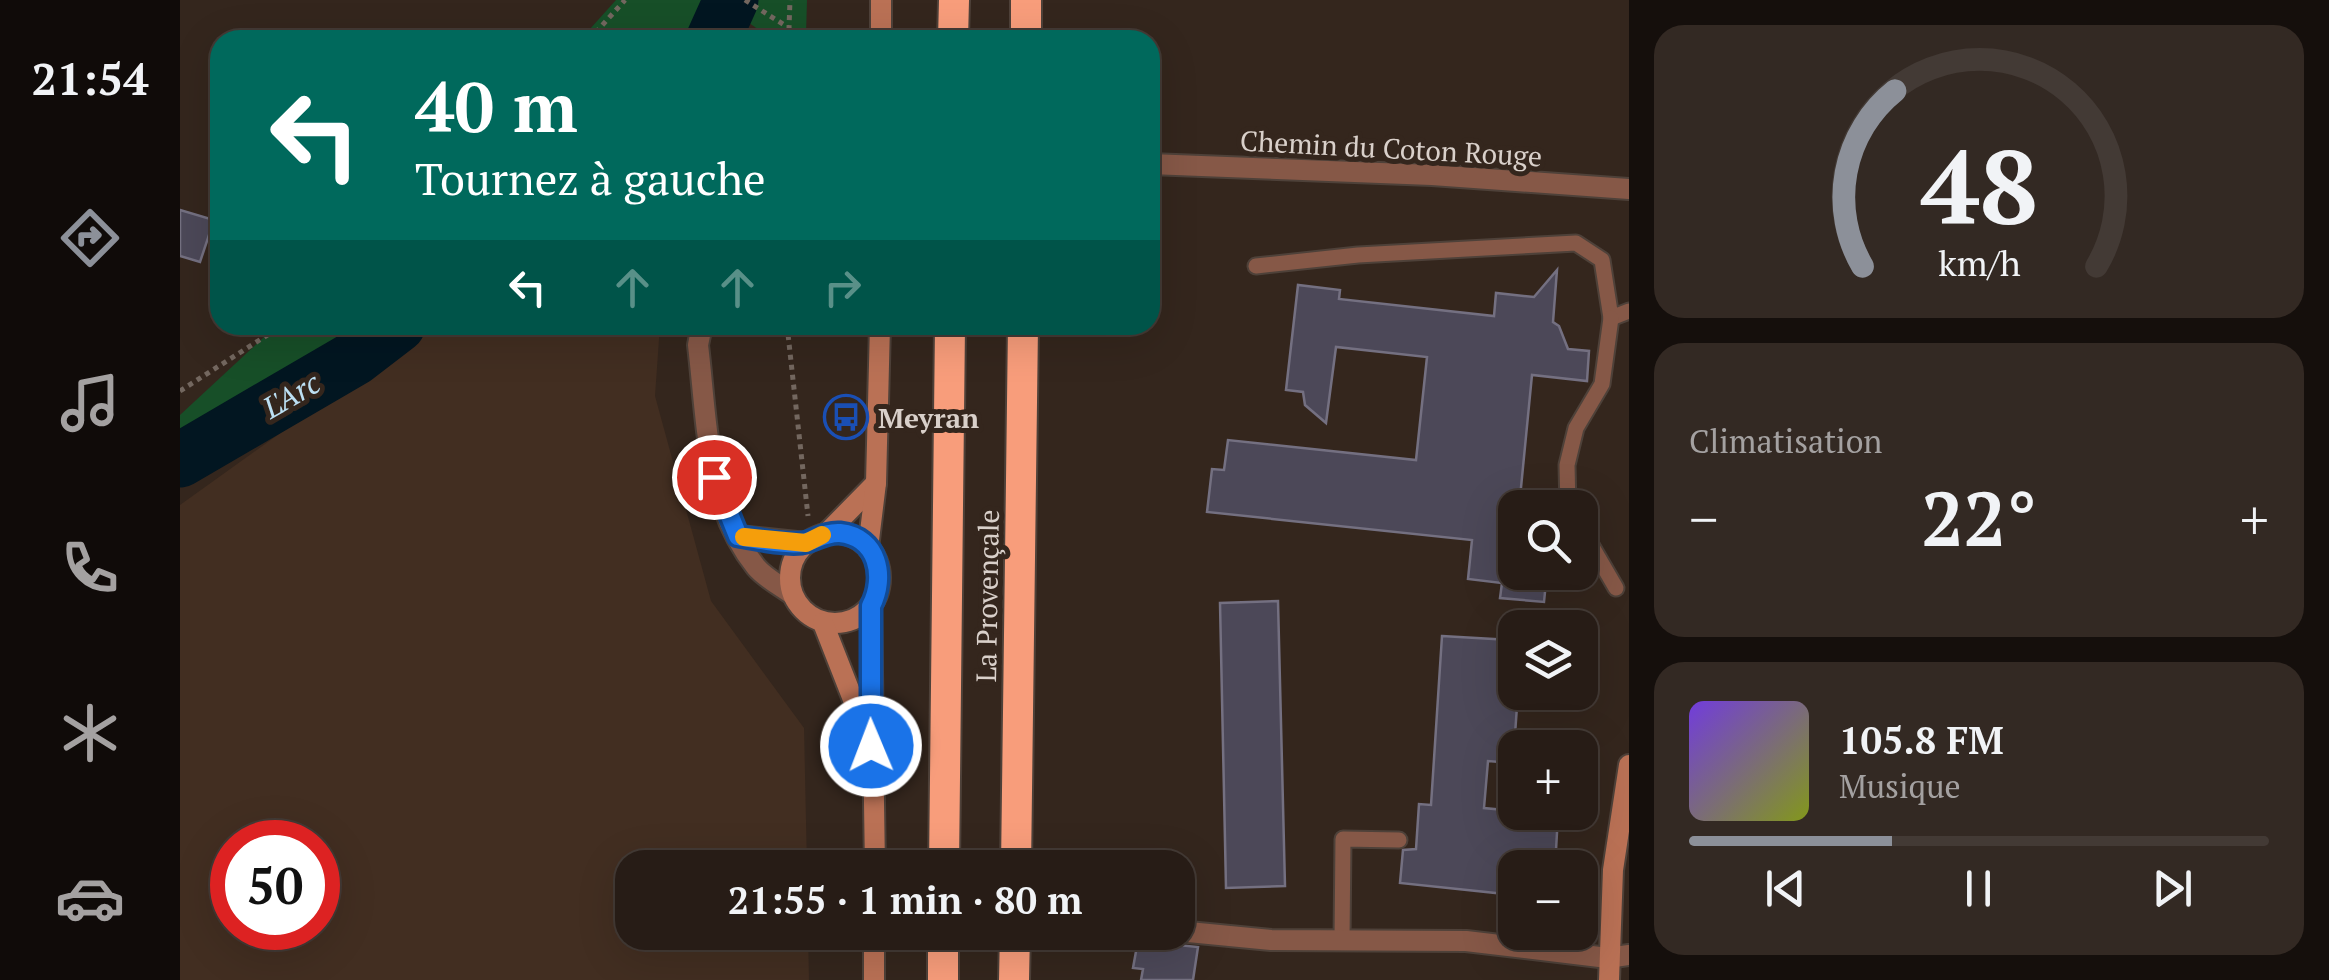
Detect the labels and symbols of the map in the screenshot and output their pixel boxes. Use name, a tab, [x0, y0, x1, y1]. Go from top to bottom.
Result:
street label: Chemin du Coton Rouge	[1239, 122, 1543, 174]
water label: L'Arc	[254, 363, 327, 428]
bus stop icon: Meyran	[823, 394, 869, 440]
place label: Meyran	[878, 399, 979, 436]
pin	[672, 435, 757, 520]
street label: La Provençale	[967, 509, 1007, 683]
position arrow	[819, 694, 923, 798]
speed limit sign: 50	[210, 820, 340, 950]

